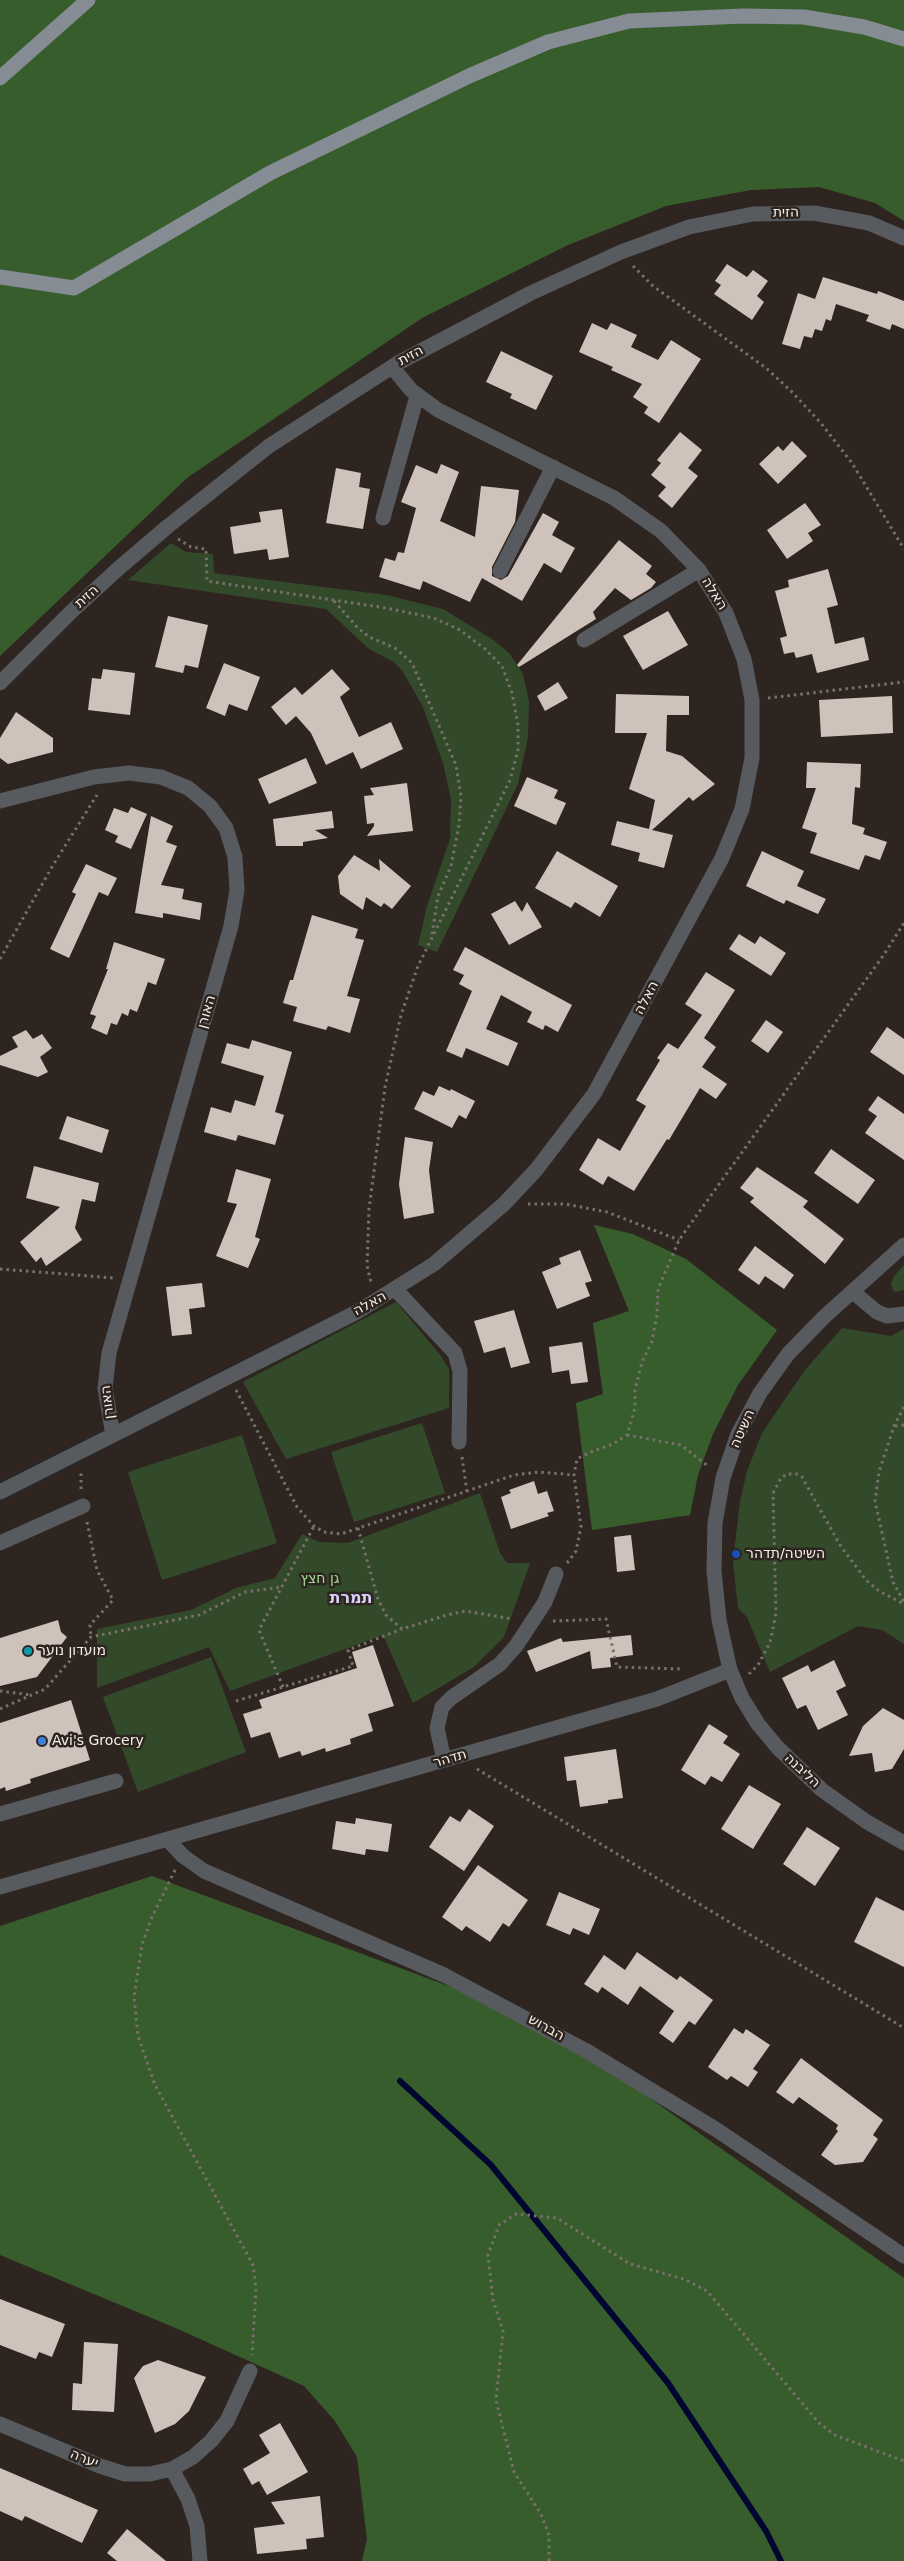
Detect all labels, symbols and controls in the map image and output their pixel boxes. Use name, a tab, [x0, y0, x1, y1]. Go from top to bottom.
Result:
street label: הזית	[773, 204, 799, 222]
street label: הזית	[395, 342, 427, 370]
street label: האלה	[697, 574, 731, 614]
street label: הזית	[72, 582, 102, 612]
street label: האלה	[631, 978, 663, 1018]
street label: האורן	[194, 993, 220, 1031]
street label: האלה	[350, 1288, 390, 1320]
street label: האורן	[98, 1384, 118, 1420]
street label: השיטה	[727, 1407, 759, 1451]
place label: השיטה/תדהר	[746, 1546, 825, 1562]
marker: השיטה/תדהר	[730, 1548, 742, 1560]
park label: גן חצץ	[300, 1571, 340, 1587]
district label: תמרת	[329, 1589, 373, 1609]
place label: מועדון נוער	[38, 1643, 106, 1659]
marker: מועדון נוער	[22, 1645, 34, 1657]
place label: Avi's Grocery	[52, 1733, 144, 1749]
marker: Avi's Grocery	[36, 1735, 48, 1747]
street label: תדהר	[431, 1746, 469, 1772]
street label: הליבנה	[781, 1750, 823, 1792]
street label: הברוש	[525, 2011, 567, 2045]
street label: יערה	[67, 2446, 101, 2472]

